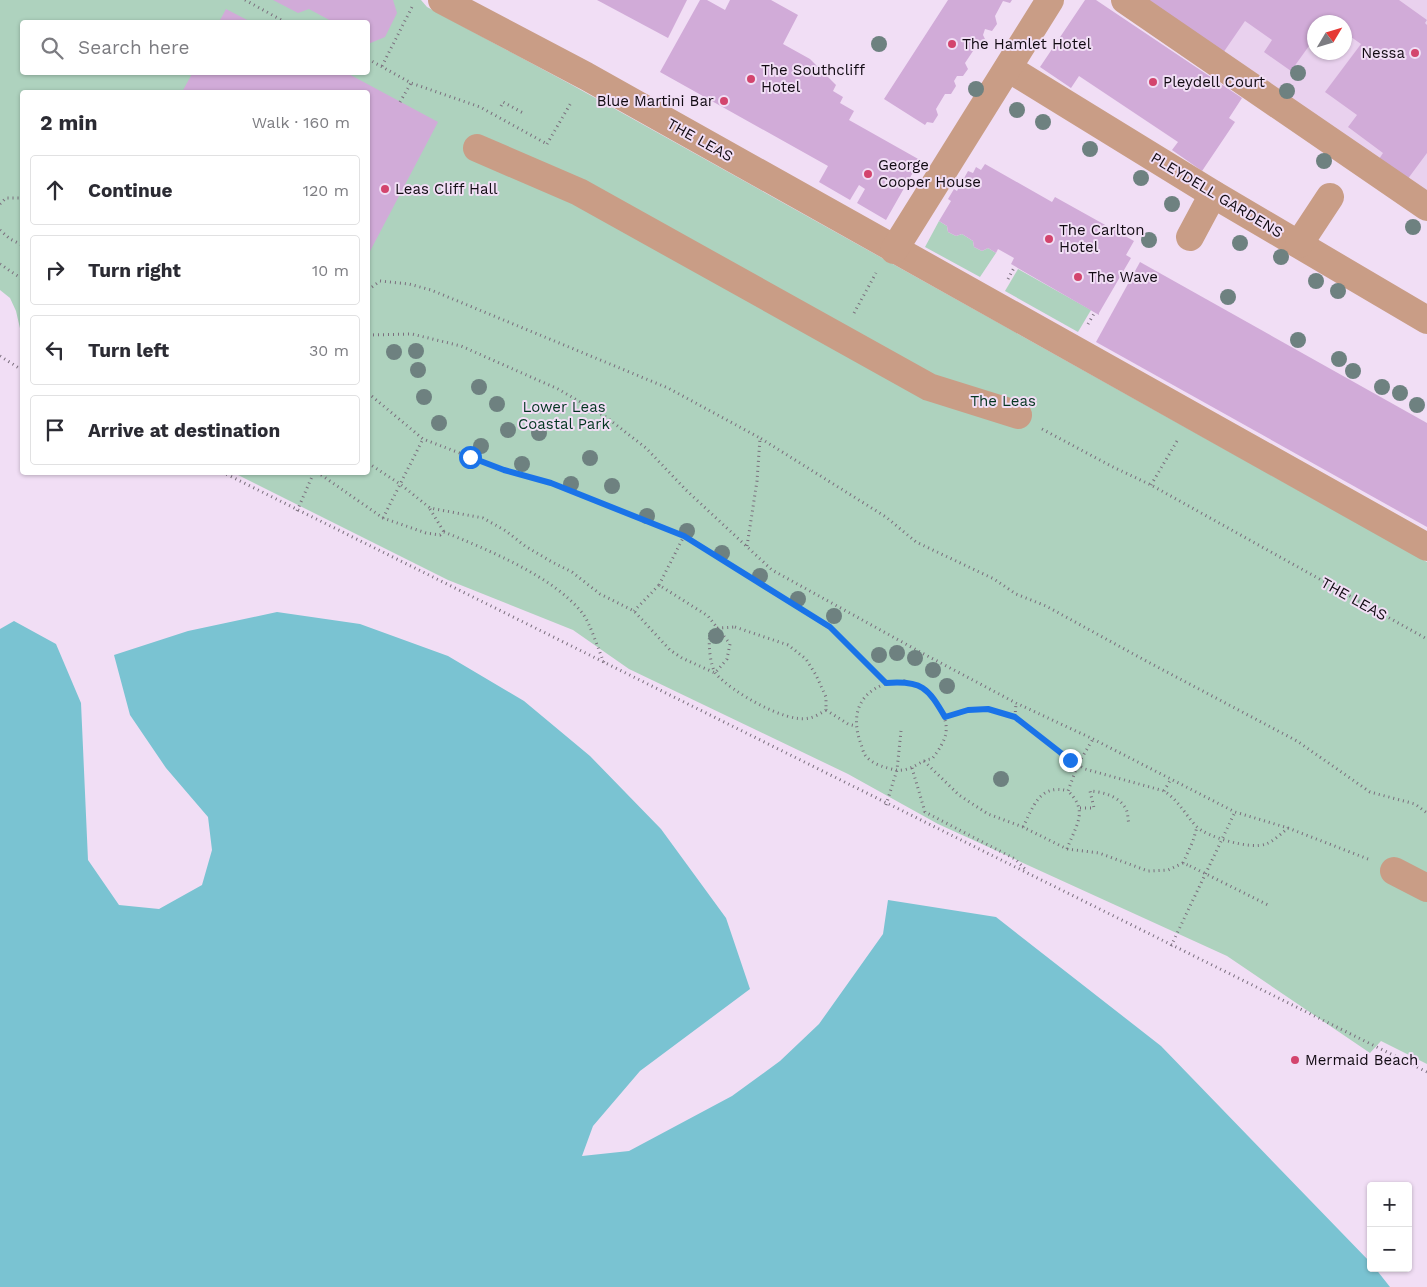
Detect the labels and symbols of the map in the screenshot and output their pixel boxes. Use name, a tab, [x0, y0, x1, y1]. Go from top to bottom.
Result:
north arrow	[1307, 15, 1352, 60]
place label: The Hamlet Hotel	[962, 35, 1092, 53]
marker: The Hamlet Hotel	[946, 38, 958, 50]
place label: Nessa	[1361, 44, 1405, 62]
marker: Nessa	[1409, 47, 1421, 59]
place label: The Southcliff Hotel	[761, 61, 865, 96]
marker: The Southcliff Hotel	[745, 73, 757, 85]
place label: Pleydell Court	[1163, 73, 1266, 91]
marker: Pleydell Court	[1147, 76, 1159, 88]
place label: Blue Martini Bar	[597, 92, 714, 110]
marker: Blue Martini Bar	[718, 95, 730, 107]
street label: THE LEAS	[664, 115, 736, 165]
street label: PLEYDELL GARDENS	[1148, 148, 1286, 242]
place label: George Cooper House	[878, 156, 981, 191]
marker: George Cooper House	[862, 168, 874, 180]
place label: Leas Cliff Hall	[395, 180, 498, 198]
marker: Leas Cliff Hall	[379, 183, 391, 195]
place label: The Carlton Hotel	[1059, 221, 1145, 256]
marker: The Carlton Hotel	[1043, 233, 1055, 245]
place label: The Wave	[1088, 268, 1158, 286]
marker: The Wave	[1072, 271, 1084, 283]
park label: The Leas	[970, 392, 1036, 410]
park label: Lower Leas Coastal Park	[518, 398, 610, 433]
route start	[459, 446, 482, 469]
street label: THE LEAS	[1318, 574, 1390, 624]
route end	[1059, 749, 1082, 772]
place label: Mermaid Beach	[1305, 1051, 1418, 1069]
marker: Mermaid Beach	[1289, 1054, 1301, 1066]

